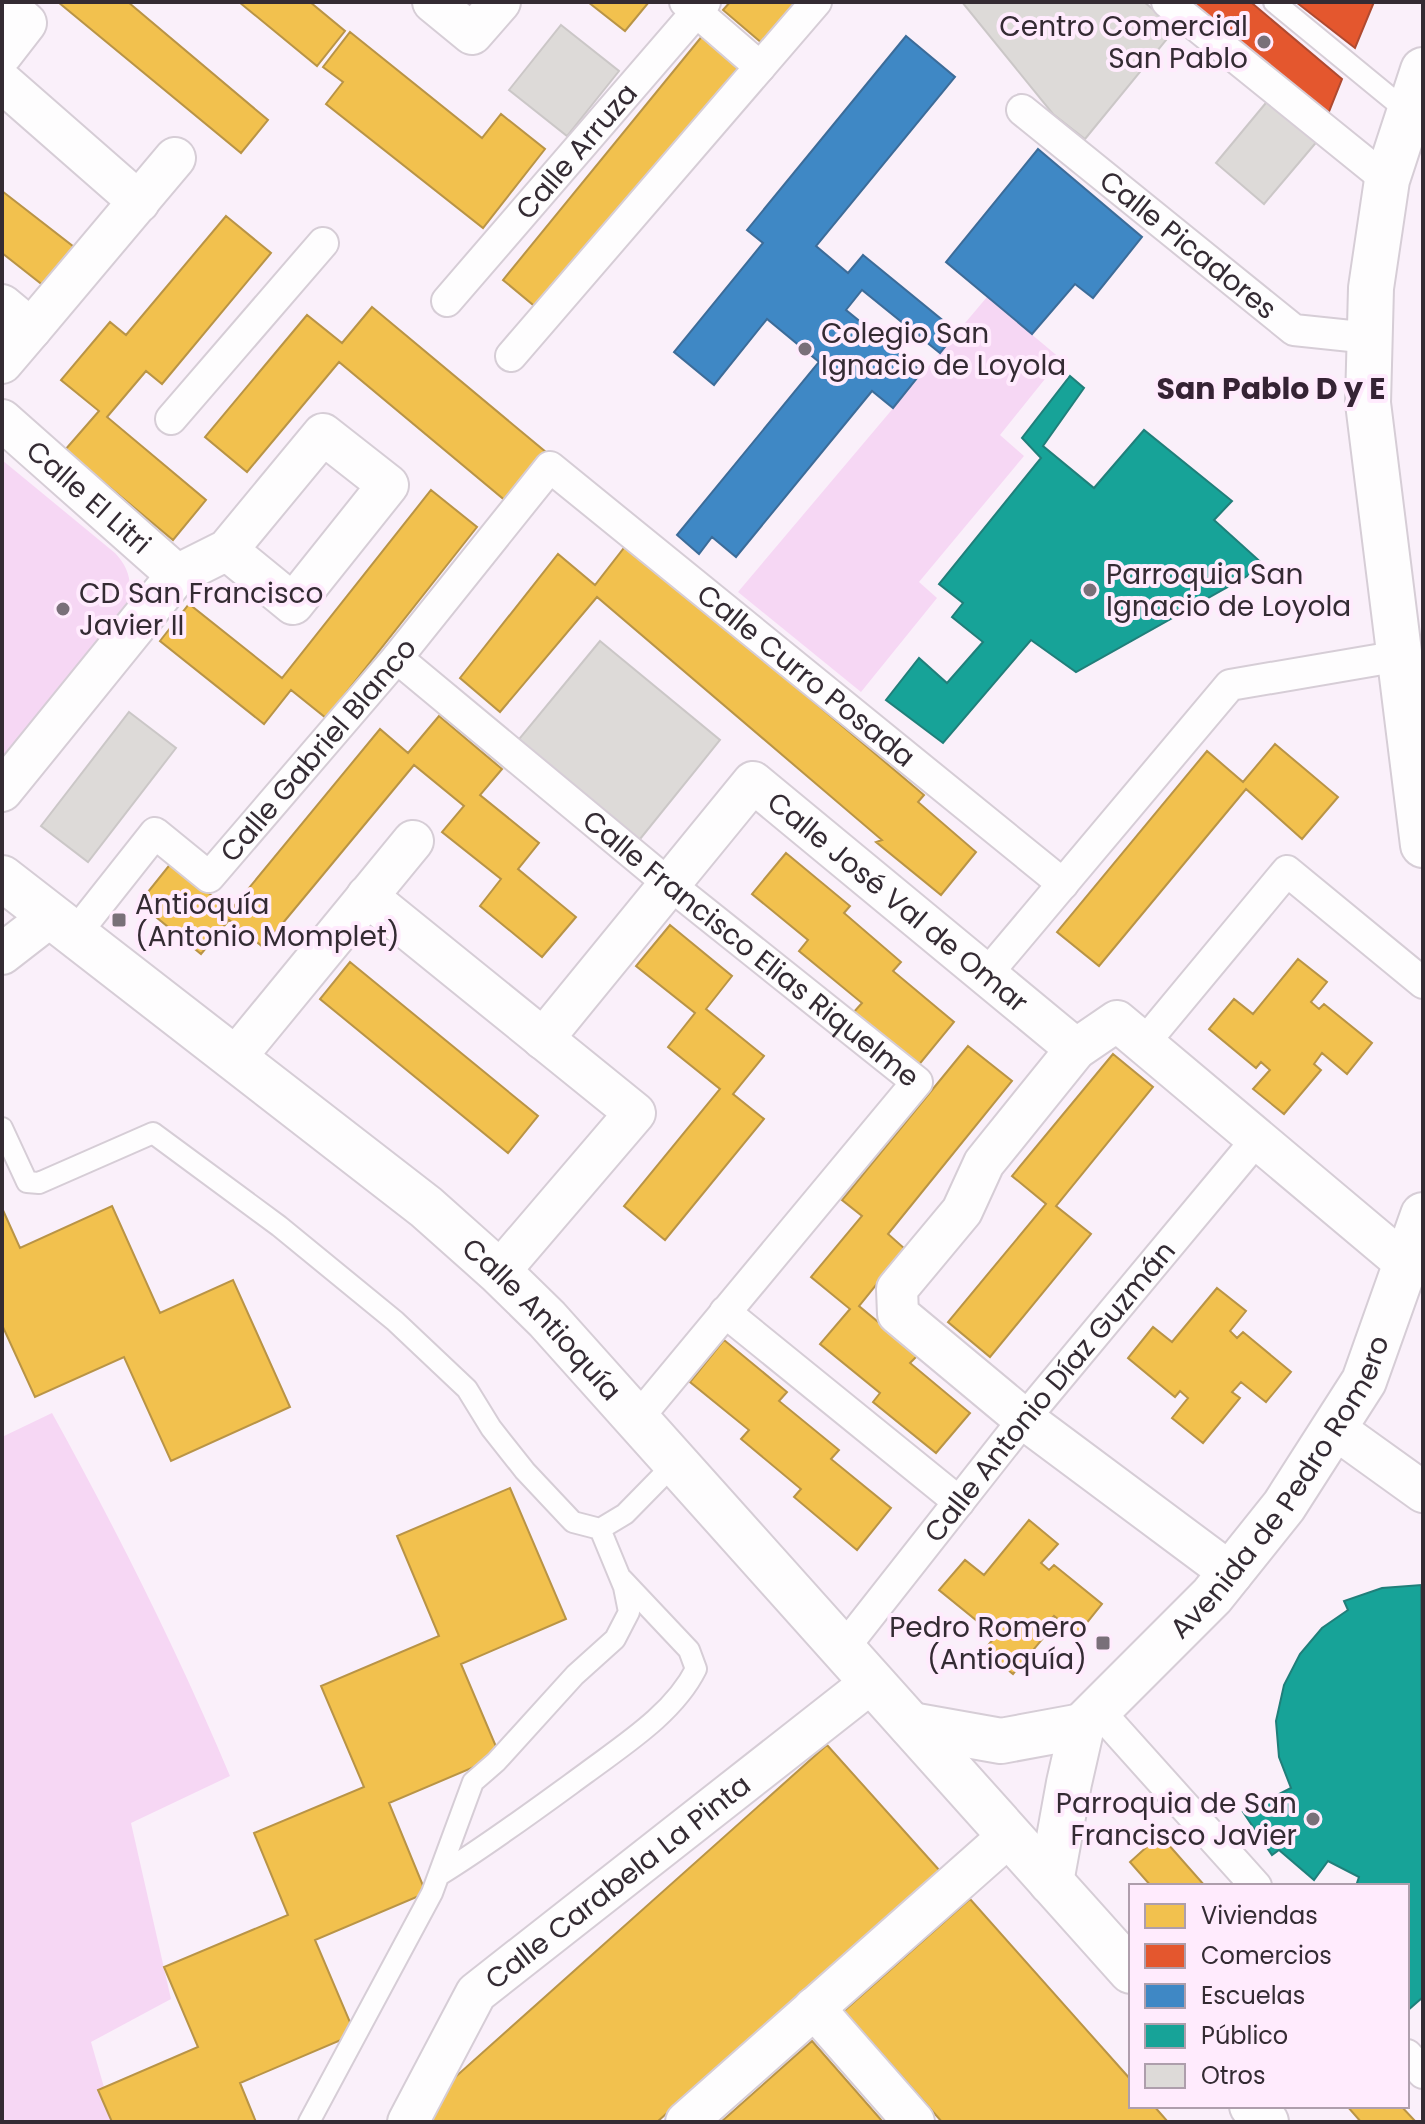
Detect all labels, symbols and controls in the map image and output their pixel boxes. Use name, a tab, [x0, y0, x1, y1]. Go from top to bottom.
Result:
place label: Centro Comercial San Pablo	[999, 7, 1248, 78]
marker: Centro Comercial San Pablo	[1255, 33, 1273, 51]
street label: Calle Arruza	[507, 75, 646, 228]
street label: Calle Picadores	[1092, 161, 1285, 328]
place label: Colegio San Ignacio de Loyola	[821, 314, 1066, 385]
marker: Colegio San Ignacio de Loyola	[796, 340, 814, 358]
district label: San Pablo D y E	[1157, 367, 1385, 410]
street label: Calle El Litri	[18, 431, 160, 563]
place label: Parroquia San Ignacio de Loyola	[1106, 555, 1351, 626]
place label: CD San Francisco Javier II	[79, 574, 323, 645]
street label: Calle Curro Posada	[689, 575, 923, 776]
marker: Parroquia San Ignacio de Loyola	[1081, 581, 1099, 599]
marker: CD San Francisco Javier II	[54, 600, 72, 618]
street label: Calle Gabriel Blanco	[211, 630, 425, 870]
street label: Calle José Val de Omar	[759, 782, 1037, 1021]
street label: Calle Francisco Elias Riquelme	[575, 801, 928, 1096]
place label: Antioquía (Antonio Momplet)	[135, 885, 400, 956]
marker: Antioquía (Antonio Momplet)	[110, 911, 128, 929]
street label: Calle Antioquía	[454, 1229, 630, 1409]
street label: Calle Antonio Díaz Guzmán	[915, 1232, 1184, 1550]
street label: Avenida de Pedro Romero	[1161, 1330, 1398, 1647]
place label: Pedro Romero (Antioquía)	[889, 1608, 1087, 1679]
marker: Pedro Romero (Antioquía)	[1094, 1634, 1112, 1652]
street label: Calle Carabela La Pinta	[477, 1765, 759, 1998]
place label: Parroquia de San Francisco Javier	[1056, 1784, 1297, 1855]
marker: Parroquia de San Francisco Javier	[1304, 1810, 1322, 1828]
legend	[1129, 1884, 1409, 2108]
text: Viviendas	[1201, 1899, 1318, 1932]
text: Comercios	[1201, 1939, 1332, 1972]
text: Escuelas	[1201, 1979, 1305, 2012]
text: Público	[1201, 2019, 1288, 2052]
text: Otros	[1201, 2059, 1265, 2092]

